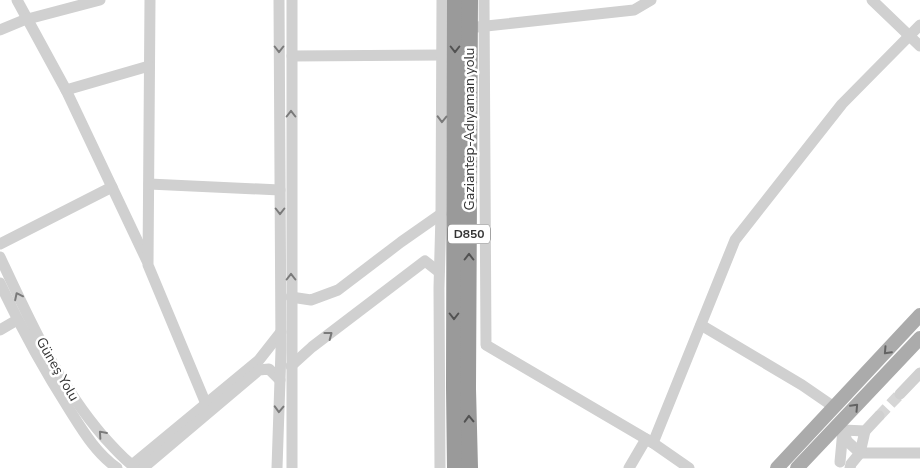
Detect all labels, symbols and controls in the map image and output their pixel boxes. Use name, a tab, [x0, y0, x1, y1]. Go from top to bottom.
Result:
one-way arrow	[274, 45, 284, 53]
one-way arrow	[450, 45, 460, 53]
street label: Gaziantep-Adıyaman yolu	[460, 48, 479, 210]
one-way arrow	[286, 110, 296, 118]
one-way arrow	[437, 115, 447, 123]
one-way arrow	[275, 208, 285, 215]
road number: D850	[448, 224, 490, 243]
one-way arrow	[464, 253, 474, 260]
one-way arrow	[286, 272, 296, 280]
one-way arrow	[14, 292, 24, 301]
one-way arrow	[449, 312, 459, 320]
one-way arrow	[323, 332, 332, 340]
street label: Güneş Yolu	[32, 334, 83, 405]
one-way arrow	[884, 345, 893, 354]
one-way arrow	[849, 404, 858, 413]
one-way arrow	[274, 405, 284, 413]
one-way arrow	[464, 415, 474, 423]
one-way arrow	[98, 431, 107, 440]

